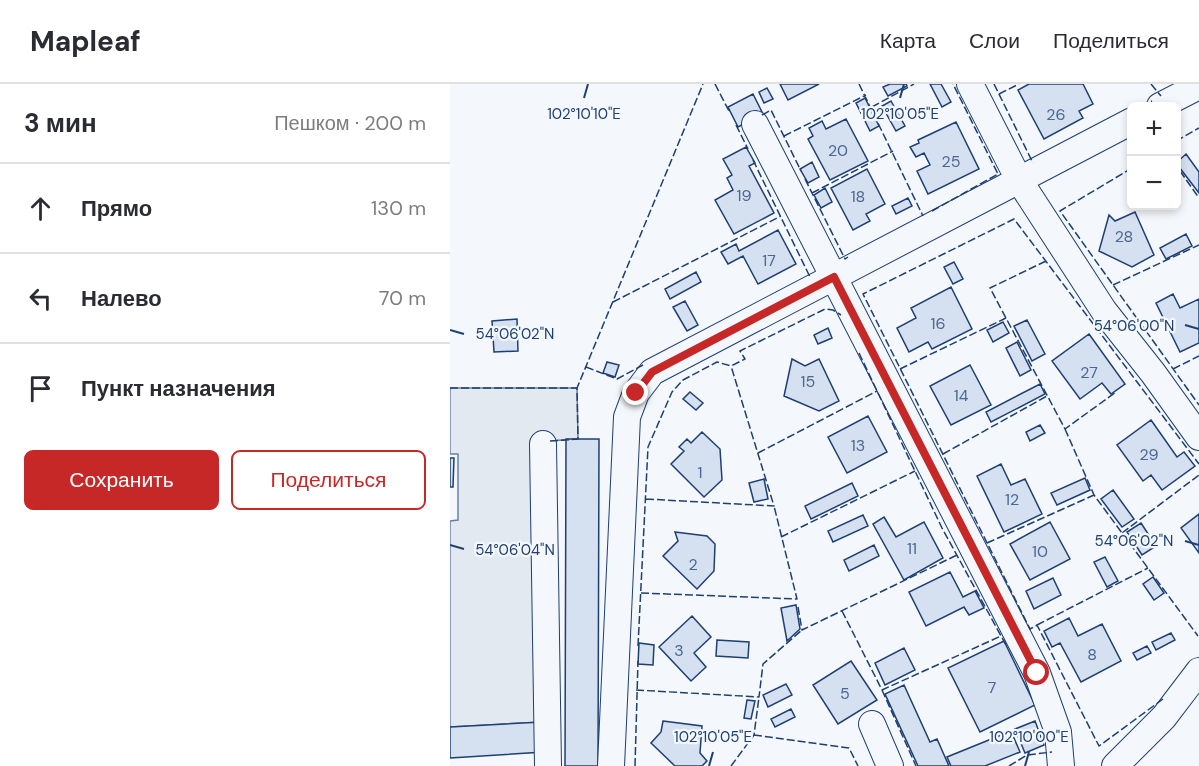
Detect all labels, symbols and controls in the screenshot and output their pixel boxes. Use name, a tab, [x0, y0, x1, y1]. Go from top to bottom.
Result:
text: Mapleaf	[30, 23, 141, 60]
text: Карта	[880, 27, 936, 55]
text: Слои	[969, 27, 1020, 55]
text: Поделиться	[1053, 27, 1169, 55]
map controls	[1127, 102, 1181, 210]
button: +	[1127, 102, 1181, 156]
text: 102°10'10"E	[547, 104, 621, 124]
text: 102°10'05"E	[861, 104, 939, 124]
house number: 26	[1046, 104, 1066, 125]
text: 3 мин	[24, 106, 97, 140]
text: Пешком · 200 m	[274, 110, 426, 136]
house number: 20	[828, 140, 848, 161]
house number: 25	[942, 151, 960, 172]
button: −	[1127, 156, 1181, 210]
house number: 19	[736, 185, 752, 206]
house number: 18	[851, 186, 865, 207]
icon: ahead	[24, 192, 57, 225]
text: Прямо	[81, 194, 152, 223]
text: 130 m	[371, 195, 426, 221]
house number: 28	[1115, 226, 1133, 247]
house number: 17	[762, 250, 776, 271]
icon: left	[24, 282, 57, 315]
text: Налево	[81, 284, 162, 313]
text: 70 m	[379, 285, 426, 311]
house number: 16	[930, 313, 946, 334]
text: 54°06'00"N	[1094, 316, 1174, 336]
text: 54°06'02"N	[476, 324, 554, 344]
house number: 27	[1080, 362, 1098, 383]
house number: 15	[801, 371, 815, 392]
icon: arrive	[24, 372, 57, 405]
text: Пункт назначения	[81, 374, 276, 403]
route end	[622, 379, 648, 405]
house number: 14	[954, 385, 969, 406]
house number: 13	[851, 435, 865, 456]
house number: 29	[1139, 444, 1159, 465]
button: Сохранить	[24, 450, 219, 510]
button: Поделиться	[231, 450, 426, 510]
house number: 1	[698, 462, 703, 483]
house number: 12	[1005, 489, 1019, 510]
text: 54°06'02"N	[1095, 531, 1173, 551]
house number: 11	[907, 538, 917, 559]
text: 54°06'04"N	[475, 540, 555, 560]
house number: 10	[1032, 541, 1048, 562]
house number: 2	[688, 554, 698, 575]
house number: 3	[674, 640, 684, 661]
house number: 8	[1087, 644, 1097, 665]
route start	[1023, 659, 1049, 685]
house number: 7	[988, 677, 996, 698]
house number: 5	[840, 683, 850, 704]
text: 102°10'05"E	[674, 727, 752, 747]
text: 102°10'00"E	[989, 727, 1069, 747]

